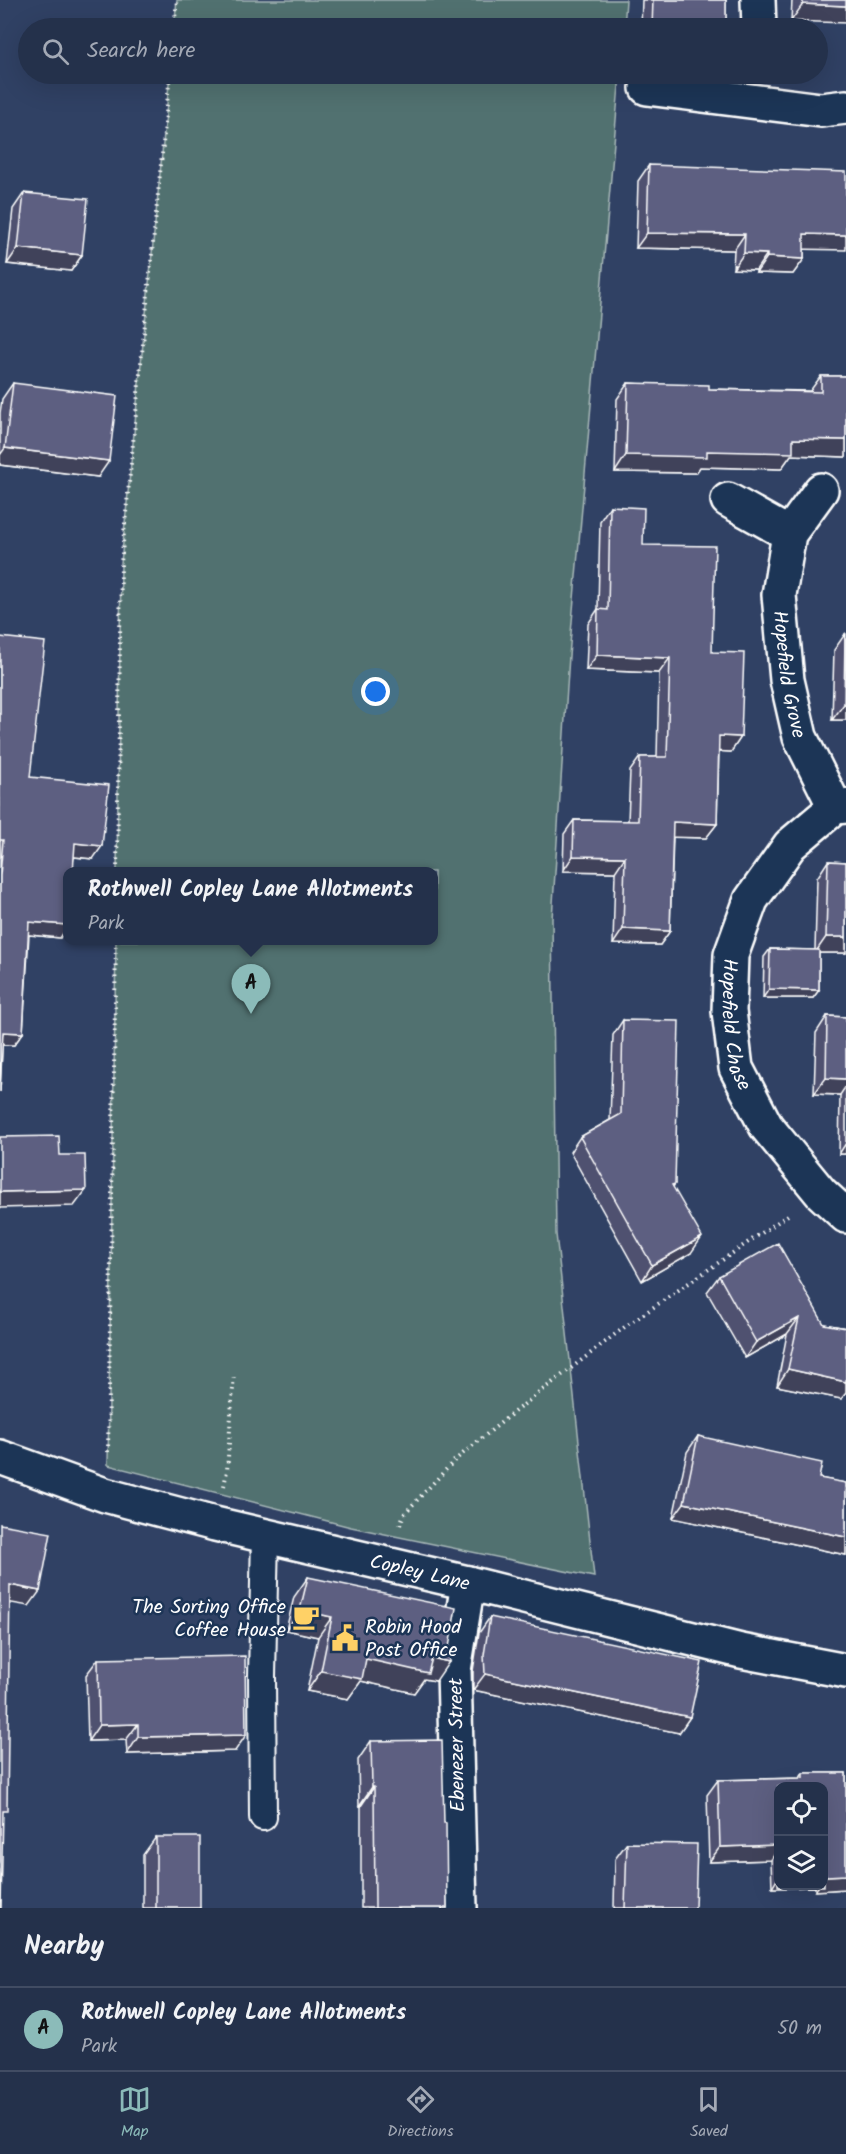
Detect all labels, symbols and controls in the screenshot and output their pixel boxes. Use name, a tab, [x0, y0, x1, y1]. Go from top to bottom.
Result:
search box	[18, 18, 828, 84]
text: Search here	[87, 34, 195, 69]
icon: search	[39, 35, 72, 68]
street label: Hopefield Grove	[763, 609, 814, 741]
your location	[361, 677, 390, 706]
popup	[63, 867, 438, 945]
text: Rothwell Copley Lane Allotments	[88, 873, 413, 908]
text: Park	[88, 908, 124, 940]
street label: Hopefield Chase	[711, 958, 759, 1097]
pin: A	[232, 964, 270, 1014]
street label: Copley Lane	[366, 1547, 473, 1601]
place label: The Sorting Office Coffee House	[132, 1592, 286, 1647]
cafe icon: The Sorting Office Coffee House	[291, 1602, 321, 1632]
place label: Robin Hood Post Office	[365, 1612, 462, 1667]
public building icon: Robin Hood Post Office	[330, 1623, 360, 1653]
street label: Ebenezer Street	[441, 1677, 475, 1812]
map controls	[774, 1782, 828, 1890]
button: locate	[774, 1782, 828, 1836]
button: layers	[774, 1836, 828, 1890]
text: Nearby	[24, 1926, 104, 1968]
text: Rothwell Copley Lane Allotments	[81, 1996, 406, 2031]
text: A	[37, 2013, 50, 2045]
text: 50 m	[777, 2013, 822, 2045]
text: Park	[81, 2031, 117, 2063]
tab: Map	[118, 2083, 151, 2144]
tab: Directions	[387, 2083, 454, 2144]
tab: Saved	[690, 2083, 728, 2144]

